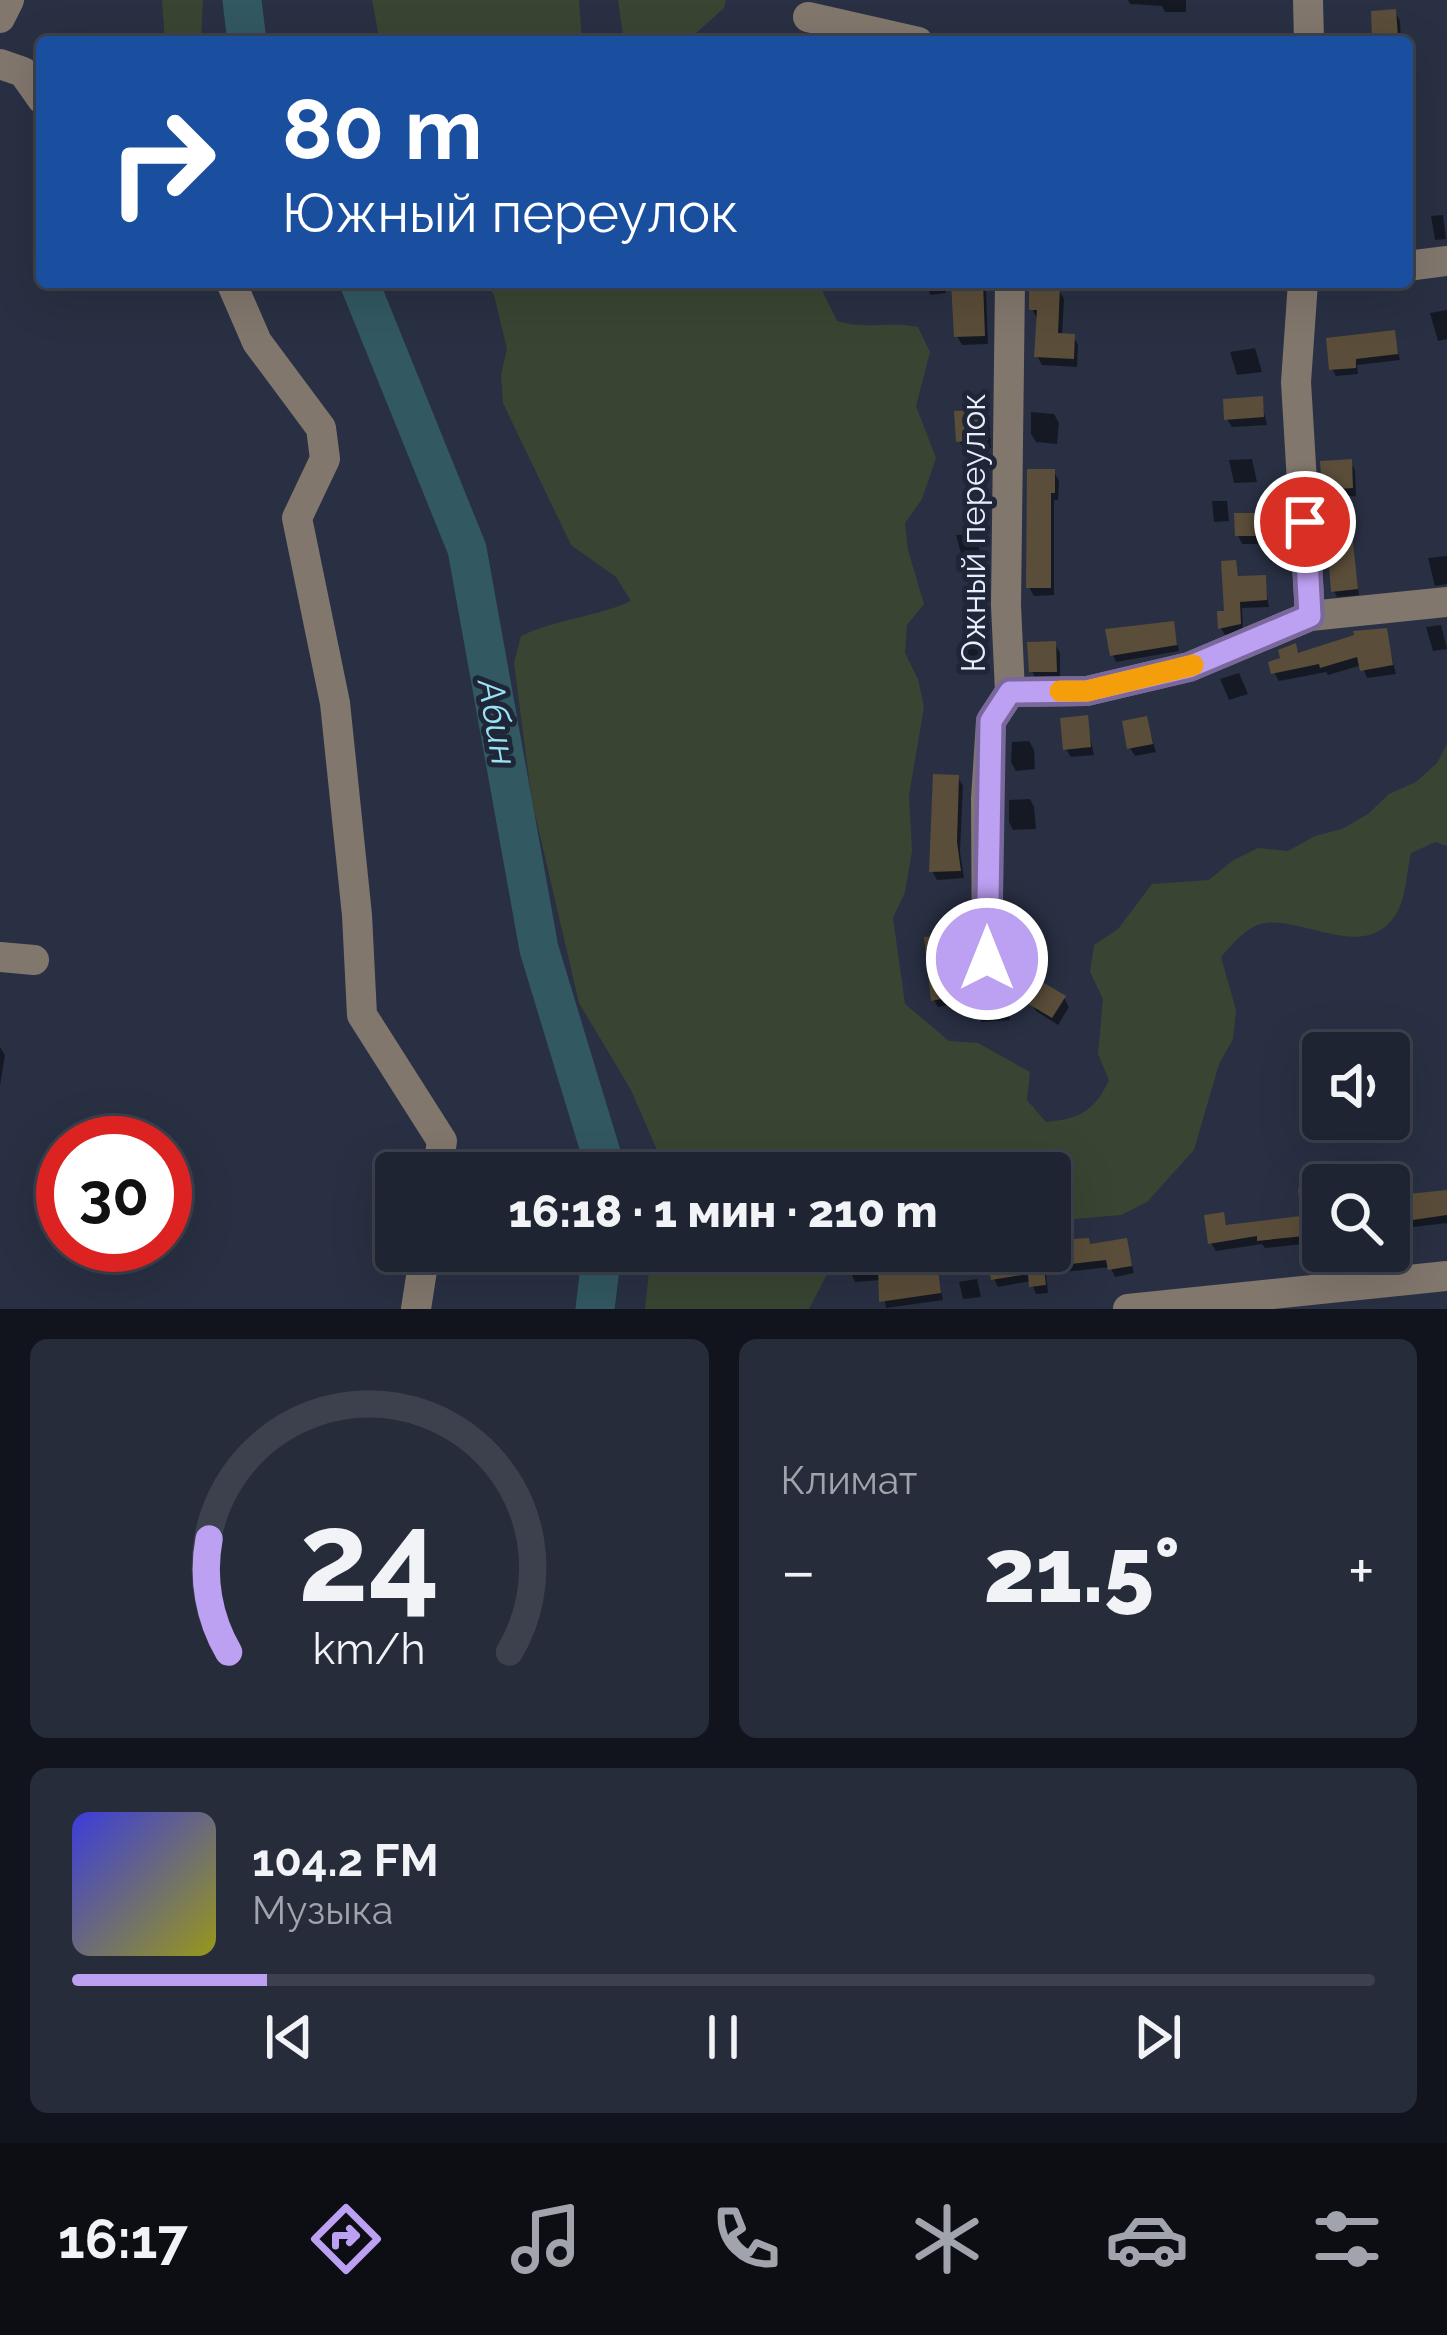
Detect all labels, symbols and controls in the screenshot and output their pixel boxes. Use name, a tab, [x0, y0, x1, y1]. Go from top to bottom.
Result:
text: 80 m	[282, 80, 483, 179]
icon: right	[84, 84, 240, 240]
text: Южный переулок	[282, 181, 738, 245]
street label: Южный переулок	[954, 394, 993, 672]
pin	[1254, 471, 1356, 573]
icon: arrive	[1272, 489, 1338, 555]
water label: Абин	[469, 674, 526, 768]
position arrow	[924, 896, 1050, 1022]
map controls	[1302, 1032, 1410, 1272]
button: sound	[1302, 1032, 1410, 1140]
speed limit sign: 30	[36, 1116, 192, 1272]
button: search	[1302, 1164, 1410, 1272]
text: 16:18 · 1 мин · 210 m	[508, 1185, 938, 1238]
text: Климат	[781, 1457, 917, 1503]
text: 24	[298, 1484, 440, 1630]
text: 21.5°	[983, 1517, 1180, 1623]
text: −	[781, 1532, 816, 1609]
text: +	[1348, 1532, 1375, 1609]
text: km/h	[313, 1623, 426, 1673]
text: 104.2 FM	[252, 1834, 439, 1887]
text: Музыка	[252, 1887, 393, 1933]
icon: previous	[256, 2004, 322, 2070]
icon: pause	[690, 2004, 756, 2070]
icon: next	[1125, 2004, 1191, 2070]
icon: directions	[304, 2197, 388, 2281]
icon: music	[504, 2197, 588, 2281]
icon: phone	[704, 2197, 788, 2281]
icon: climate	[905, 2197, 989, 2281]
icon: car	[1105, 2197, 1189, 2281]
icon: filters	[1305, 2197, 1389, 2281]
text: 16:17	[58, 2207, 188, 2271]

